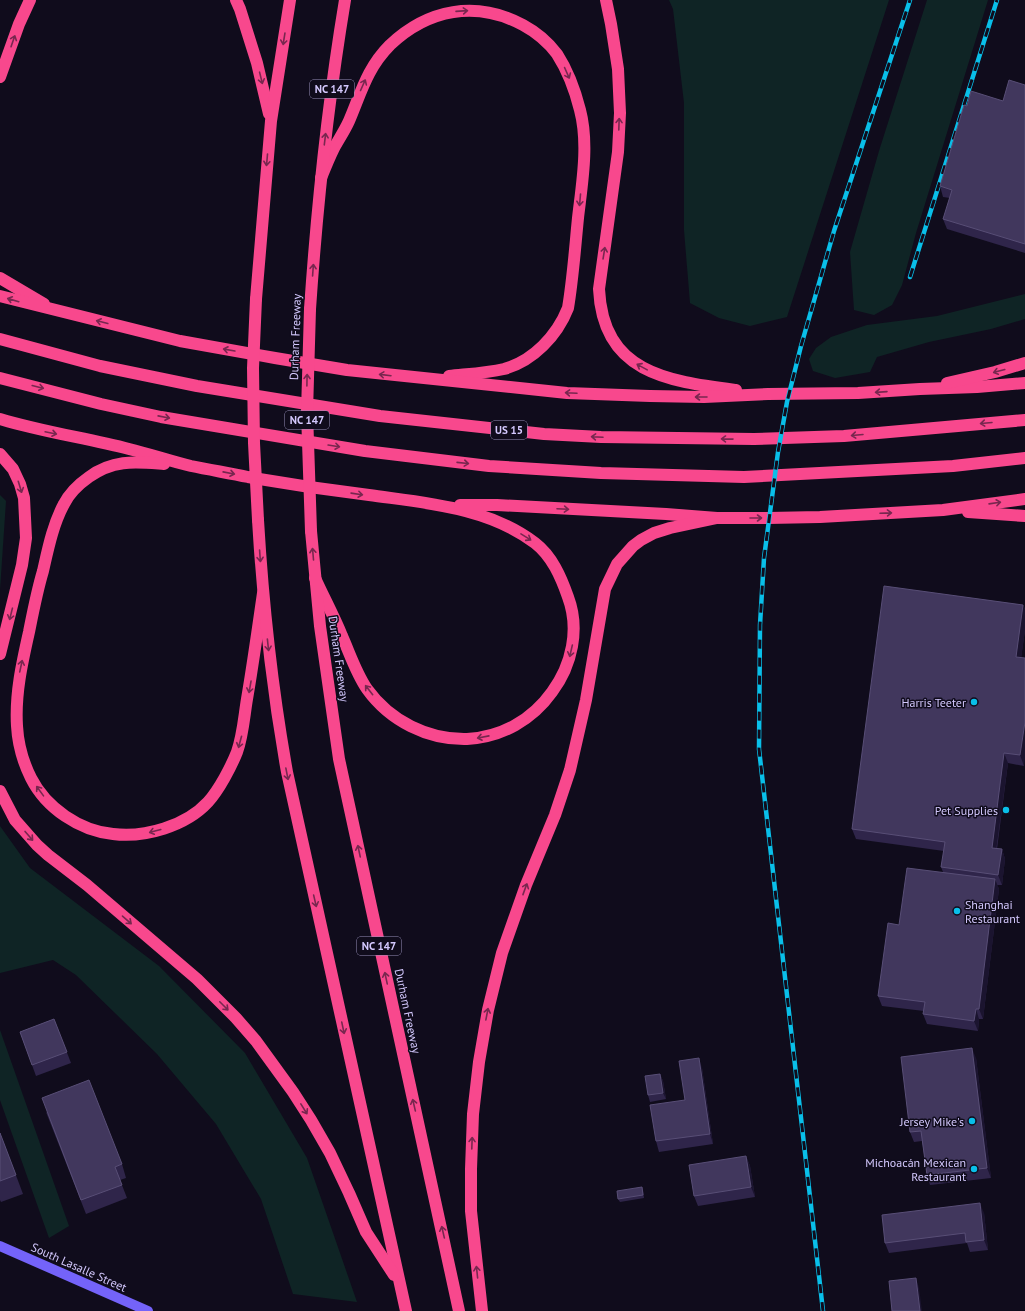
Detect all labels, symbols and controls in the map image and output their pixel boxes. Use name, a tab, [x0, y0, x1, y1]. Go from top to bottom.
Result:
one-way arrow	[455, 8, 468, 15]
one-way arrow	[279, 32, 287, 45]
one-way arrow	[10, 34, 17, 47]
one-way arrow	[564, 67, 571, 79]
one-way arrow	[258, 72, 266, 85]
road number: NC 147	[310, 80, 354, 98]
one-way arrow	[360, 80, 367, 92]
one-way arrow	[615, 118, 623, 131]
one-way arrow	[322, 133, 329, 146]
one-way arrow	[264, 153, 271, 166]
one-way arrow	[576, 193, 583, 206]
one-way arrow	[600, 247, 608, 260]
one-way arrow	[309, 264, 316, 277]
street label: Durham Freeway	[286, 293, 304, 380]
one-way arrow	[7, 296, 20, 303]
one-way arrow	[96, 317, 109, 325]
one-way arrow	[223, 345, 236, 353]
one-way arrow	[636, 363, 648, 371]
one-way arrow	[993, 367, 1006, 375]
one-way arrow	[379, 371, 392, 378]
one-way arrow	[303, 374, 311, 387]
one-way arrow	[31, 384, 44, 392]
one-way arrow	[875, 388, 888, 395]
one-way arrow	[565, 389, 578, 396]
one-way arrow	[695, 393, 708, 401]
road number: NC 147	[285, 411, 329, 429]
one-way arrow	[157, 413, 170, 421]
one-way arrow	[980, 420, 993, 427]
road number: US 15	[491, 421, 527, 439]
one-way arrow	[44, 429, 57, 437]
one-way arrow	[851, 431, 864, 438]
one-way arrow	[591, 433, 604, 440]
one-way arrow	[721, 435, 734, 443]
one-way arrow	[327, 442, 340, 450]
one-way arrow	[456, 460, 469, 467]
one-way arrow	[222, 470, 235, 478]
one-way arrow	[17, 480, 24, 493]
one-way arrow	[351, 490, 364, 498]
one-way arrow	[988, 499, 1001, 507]
one-way arrow	[556, 506, 569, 513]
one-way arrow	[879, 509, 892, 516]
one-way arrow	[749, 514, 762, 522]
one-way arrow	[520, 534, 532, 542]
one-way arrow	[310, 548, 317, 561]
one-way arrow	[256, 549, 264, 562]
one-way arrow	[6, 608, 14, 621]
street label: Durham Freeway	[326, 615, 352, 703]
one-way arrow	[264, 638, 272, 651]
one-way arrow	[567, 645, 574, 658]
one-way arrow	[18, 660, 26, 673]
one-way arrow	[245, 680, 253, 693]
one-way arrow	[365, 685, 373, 696]
place label: Harris Teeter	[901, 695, 966, 710]
marker: Harris Teeter	[969, 697, 979, 707]
one-way arrow	[477, 733, 490, 741]
one-way arrow	[235, 735, 243, 748]
one-way arrow	[284, 767, 292, 780]
one-way arrow	[36, 785, 44, 796]
place label: Pet Supplies	[935, 803, 998, 818]
marker: Pet Supplies	[1001, 805, 1011, 815]
one-way arrow	[148, 828, 161, 836]
one-way arrow	[24, 830, 33, 841]
one-way arrow	[354, 845, 362, 858]
one-way arrow	[521, 884, 529, 896]
one-way arrow	[311, 894, 319, 907]
place label: Shanghai Restaurant	[965, 897, 1020, 926]
marker: Shanghai Restaurant	[952, 906, 962, 916]
one-way arrow	[122, 915, 133, 924]
road number: NC 147	[357, 937, 401, 955]
street label: Durham Freeway	[392, 967, 424, 1055]
one-way arrow	[382, 972, 390, 985]
one-way arrow	[219, 1002, 229, 1011]
one-way arrow	[484, 1008, 492, 1021]
one-way arrow	[340, 1021, 348, 1034]
one-way arrow	[410, 1099, 418, 1112]
one-way arrow	[300, 1103, 308, 1114]
place label: Jersey Mike's	[899, 1114, 964, 1129]
marker: Jersey Mike's	[967, 1116, 977, 1126]
one-way arrow	[468, 1137, 475, 1150]
place label: Michoacán Mexican Restaurant	[865, 1155, 966, 1184]
marker: Michoacán Mexican Restaurant	[969, 1164, 979, 1174]
one-way arrow	[438, 1226, 446, 1239]
street label: South Lasalle Street	[29, 1239, 129, 1295]
one-way arrow	[473, 1266, 481, 1279]

